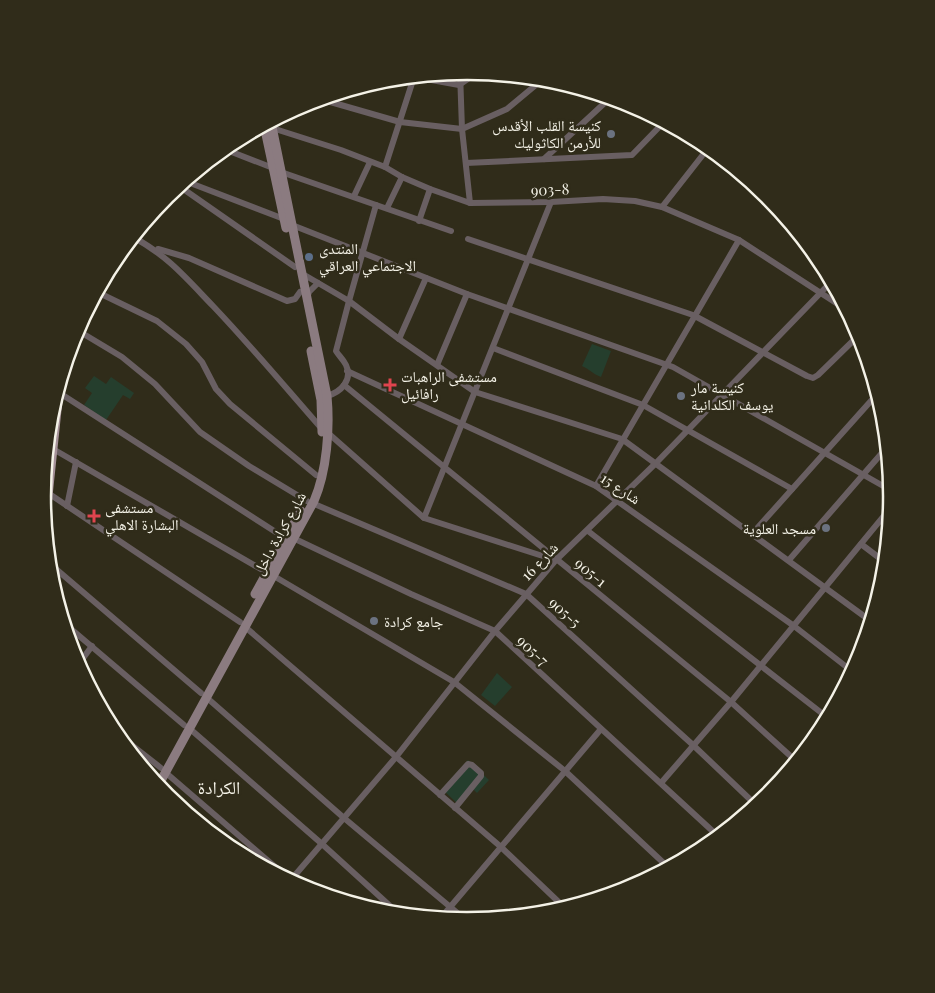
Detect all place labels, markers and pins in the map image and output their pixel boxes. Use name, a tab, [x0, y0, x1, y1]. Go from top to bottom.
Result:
place label: كنيسة القلب الأقدس للأرمن الكاثوليك	[492, 115, 601, 153]
marker: كنيسة القلب الأقدس للأرمن الكاثوليك	[605, 128, 617, 140]
place label: المنتدى الاجتماعي العراقي	[319, 238, 416, 278]
marker: المنتدى الاجتماعي العراقي	[303, 251, 315, 263]
place label: مستشفى الراهبات رافائيل	[401, 366, 497, 404]
place label: كنيسة مار يوسف الكلدانية	[690, 377, 774, 414]
marker: مستشفى الراهبات رافائيل	[383, 378, 397, 392]
marker: كنيسة مار يوسف الكلدانية	[675, 390, 687, 402]
place label: مستشفى البشارة الاهلي	[105, 497, 178, 537]
marker: مستشفى البشارة الاهلي	[87, 509, 101, 523]
place label: مسجد العلوية	[743, 518, 816, 538]
marker: مسجد العلوية	[820, 522, 832, 534]
place label: جامع كرادة	[384, 611, 444, 632]
marker: جامع كرادة	[368, 615, 380, 627]

